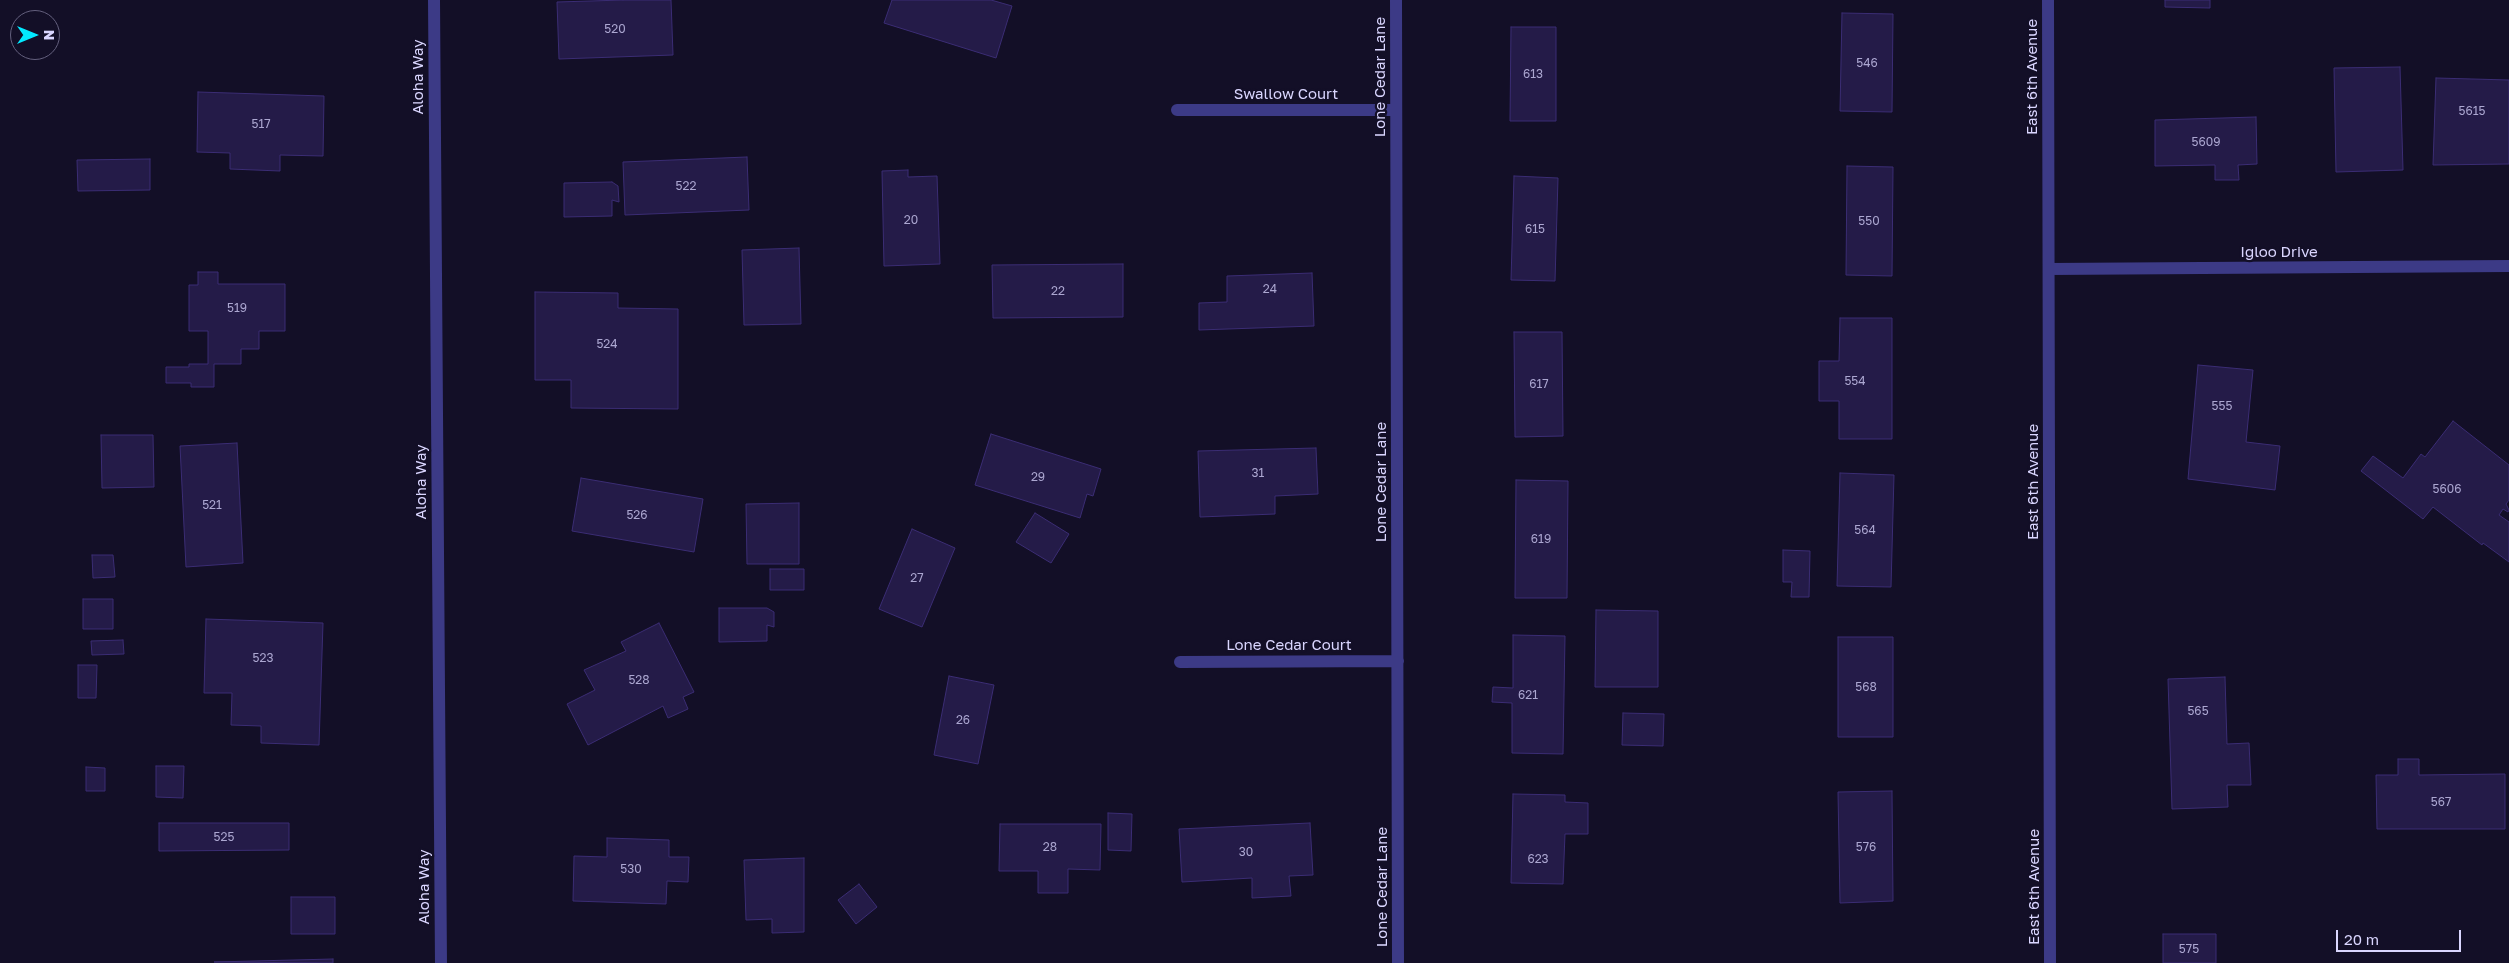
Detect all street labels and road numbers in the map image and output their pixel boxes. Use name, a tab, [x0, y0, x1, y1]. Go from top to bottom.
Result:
street label: Lone Cedar Lane	[1371, 17, 1389, 137]
street label: East 6th Avenue	[2023, 19, 2041, 135]
street label: Aloha Way	[409, 39, 427, 115]
street label: Swallow Court	[1234, 85, 1338, 103]
street label: Igloo Drive	[2240, 243, 2318, 261]
street label: Lone Cedar Lane	[1372, 422, 1390, 542]
street label: East 6th Avenue	[2024, 424, 2042, 540]
street label: Aloha Way	[412, 444, 430, 520]
street label: Lone Cedar Court	[1226, 636, 1352, 654]
street label: Lone Cedar Lane	[1373, 827, 1391, 947]
street label: East 6th Avenue	[2025, 829, 2043, 945]
street label: Aloha Way	[415, 849, 433, 925]

